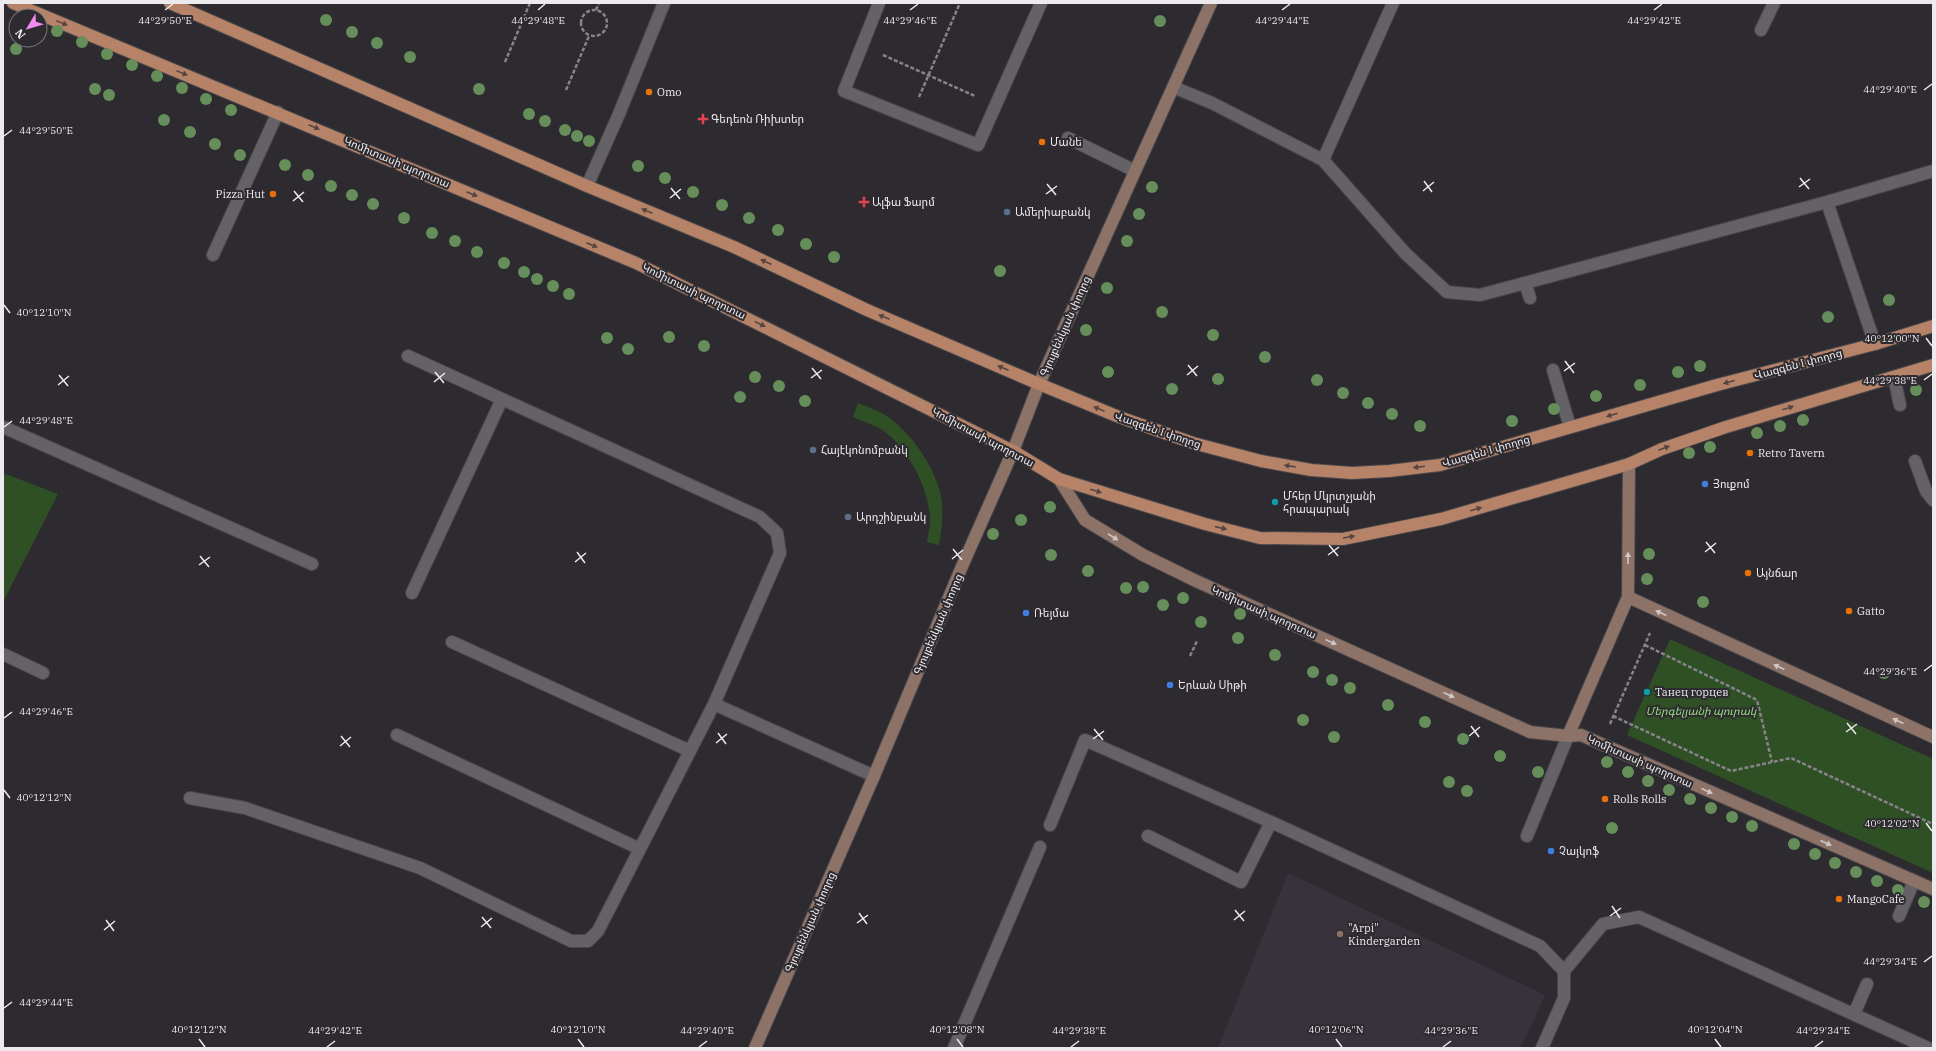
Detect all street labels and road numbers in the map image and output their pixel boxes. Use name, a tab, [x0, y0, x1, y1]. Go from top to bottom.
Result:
street label: Կոմիտասի պողոտա	[342, 133, 452, 191]
street label: Կոմիտասի պողոտա	[640, 260, 748, 322]
street label: Գյուլբենկյան փողոց	[1037, 274, 1093, 378]
street label: Վազգեն I փողոց	[1752, 346, 1844, 382]
street label: Կոմիտասի պողոտա	[930, 404, 1036, 470]
street label: Վազգեն I փողոց	[1113, 409, 1203, 451]
street label: Վազգեն I փողոց	[1441, 432, 1531, 470]
street label: Գյուլբենկյան փողոց	[910, 571, 966, 677]
street label: Կոմիտասի պողոտա	[1209, 582, 1319, 642]
street label: Կոմիտասի պողոտա	[1585, 731, 1695, 791]
street label: Գյուլբենկյան փողոց	[782, 870, 838, 974]

